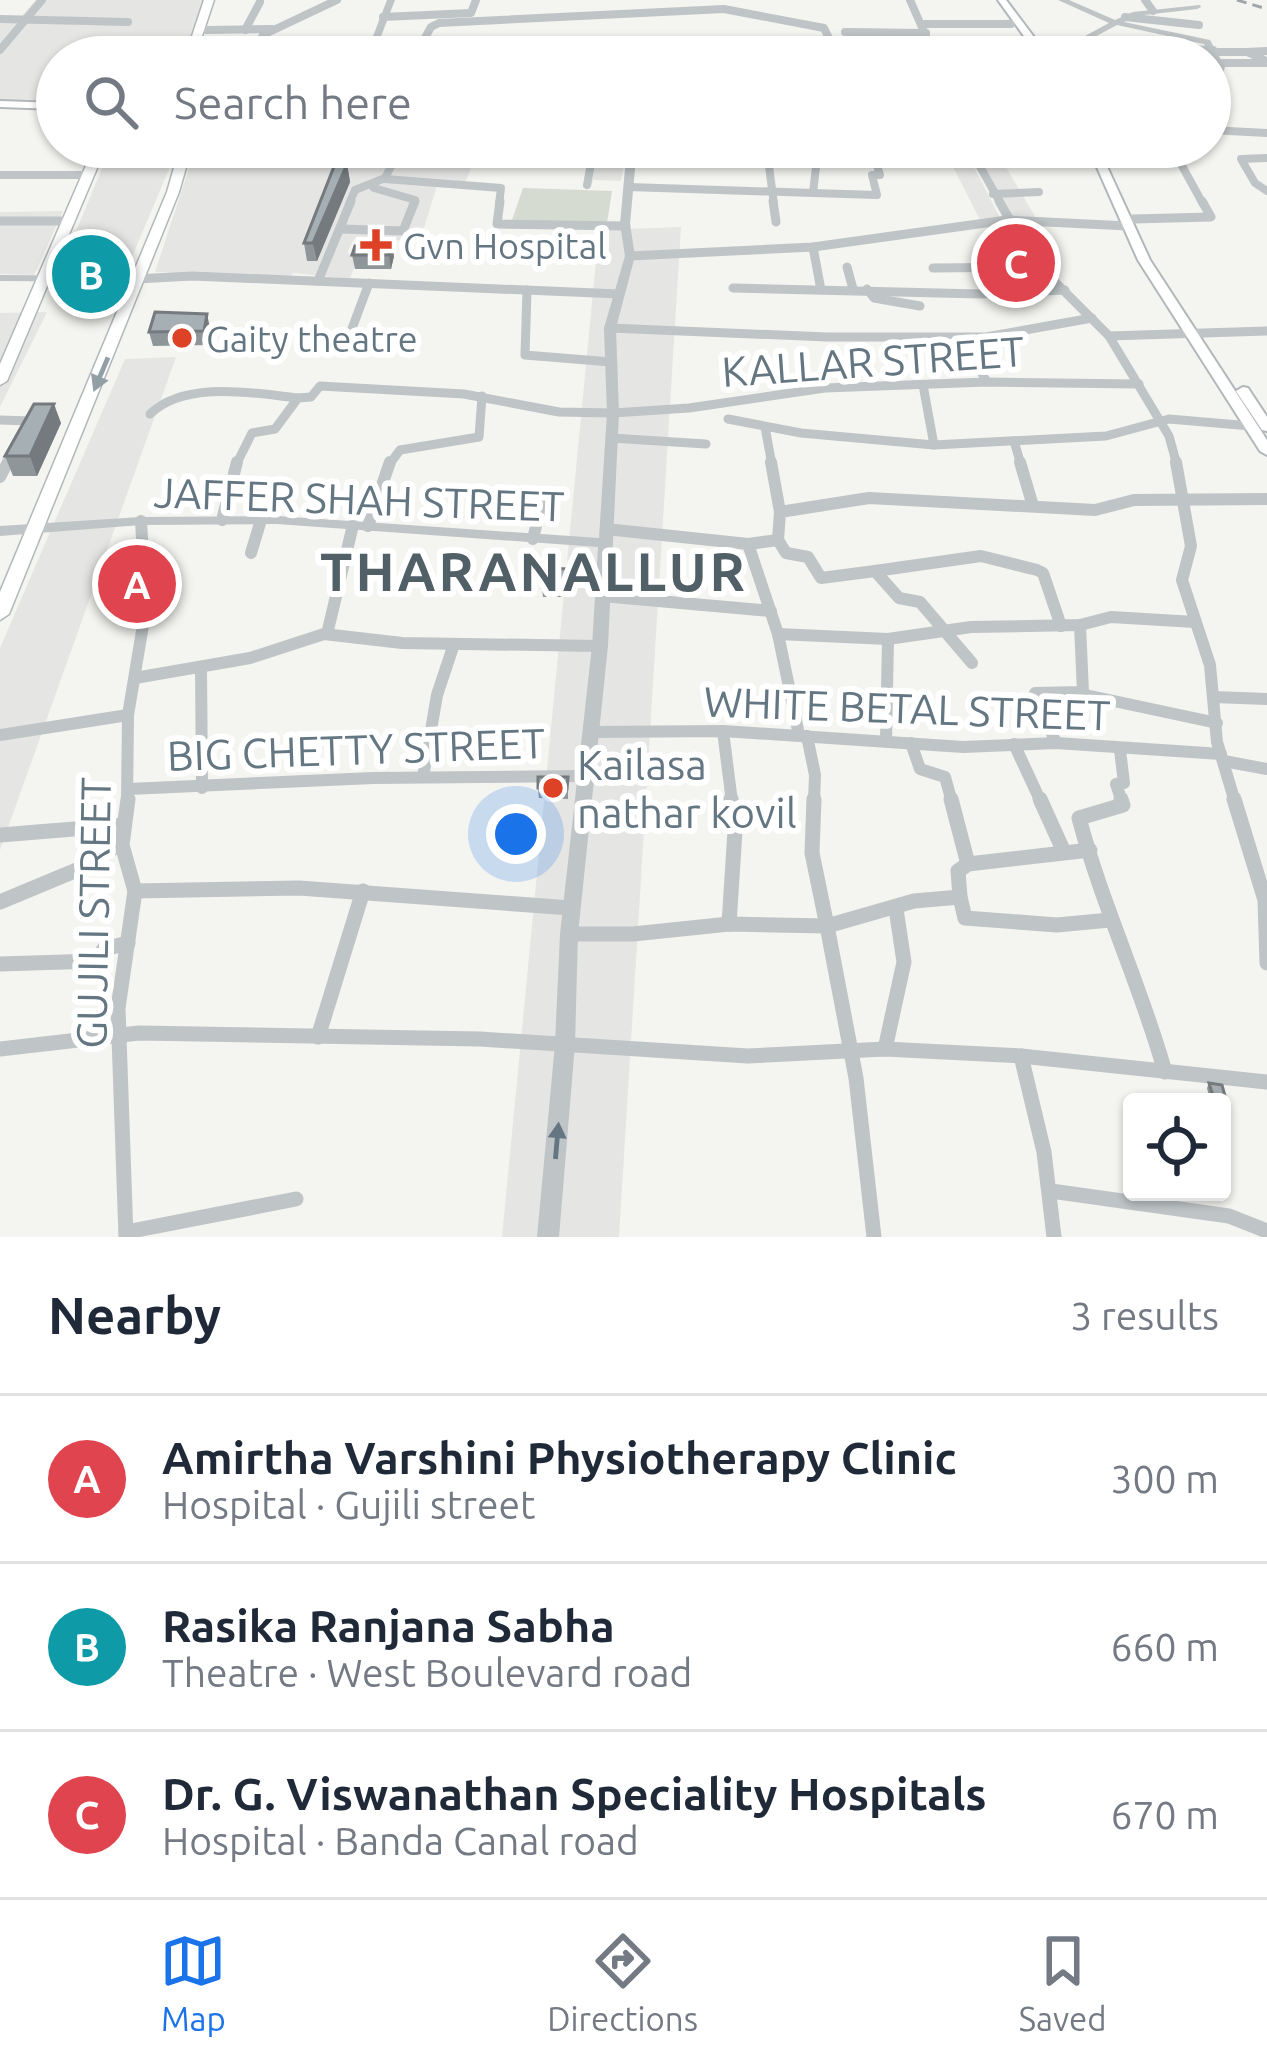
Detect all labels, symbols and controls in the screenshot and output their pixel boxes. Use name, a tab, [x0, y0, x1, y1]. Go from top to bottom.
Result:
search box	[36, 36, 1231, 168]
icon: search	[78, 69, 144, 135]
text: Search here	[174, 77, 412, 128]
pin: C	[977, 218, 1055, 308]
place label: Gvn Hospital	[403, 225, 607, 266]
pin: B	[52, 229, 130, 319]
marker: Gvn Hospital	[360, 229, 392, 261]
place label: Gaity theatre	[206, 318, 418, 359]
marker: Gaity theatre	[169, 325, 195, 351]
street label: KALLAR STREET	[720, 327, 1026, 395]
one-way arrow	[91, 357, 110, 393]
street label: JAFFER SHAH STREET	[153, 468, 565, 530]
pin: A	[98, 539, 176, 629]
district label: THARANALLUR	[320, 541, 748, 601]
street label: WHITE BETAL STREET	[703, 677, 1111, 739]
street label: BIG CHETTY STREET	[166, 719, 546, 779]
place label: Kailasa nathar kovil	[577, 741, 797, 836]
marker: Kailasa nathar kovil	[540, 775, 566, 801]
street label: GUJILI STREET	[67, 777, 119, 1049]
your location	[486, 804, 546, 864]
map controls	[1123, 1093, 1231, 1201]
button: locate	[1123, 1093, 1231, 1201]
one-way arrow	[547, 1122, 566, 1159]
text: Nearby	[48, 1286, 221, 1344]
text: 3 results	[1070, 1294, 1219, 1337]
text: Amirtha Varshini Physiotherapy Clinic	[162, 1432, 957, 1483]
text: A	[73, 1457, 101, 1500]
text: 300 m	[1110, 1457, 1219, 1500]
text: Hospital · Gujili street	[162, 1483, 535, 1526]
text: Rasika Ranjana Sabha	[162, 1600, 615, 1651]
text: B	[74, 1625, 100, 1668]
text: 660 m	[1110, 1625, 1219, 1668]
text: Theatre · West Boulevard road	[162, 1651, 692, 1694]
text: Dr. G. Viswanathan Speciality Hospitals	[162, 1768, 987, 1819]
text: C	[75, 1793, 99, 1836]
text: 670 m	[1110, 1793, 1219, 1836]
text: Hospital · Banda Canal road	[162, 1819, 639, 1862]
tab: Map	[160, 1928, 226, 2037]
tab: Directions	[547, 1928, 698, 2037]
tab: Saved	[1019, 1928, 1107, 2037]

